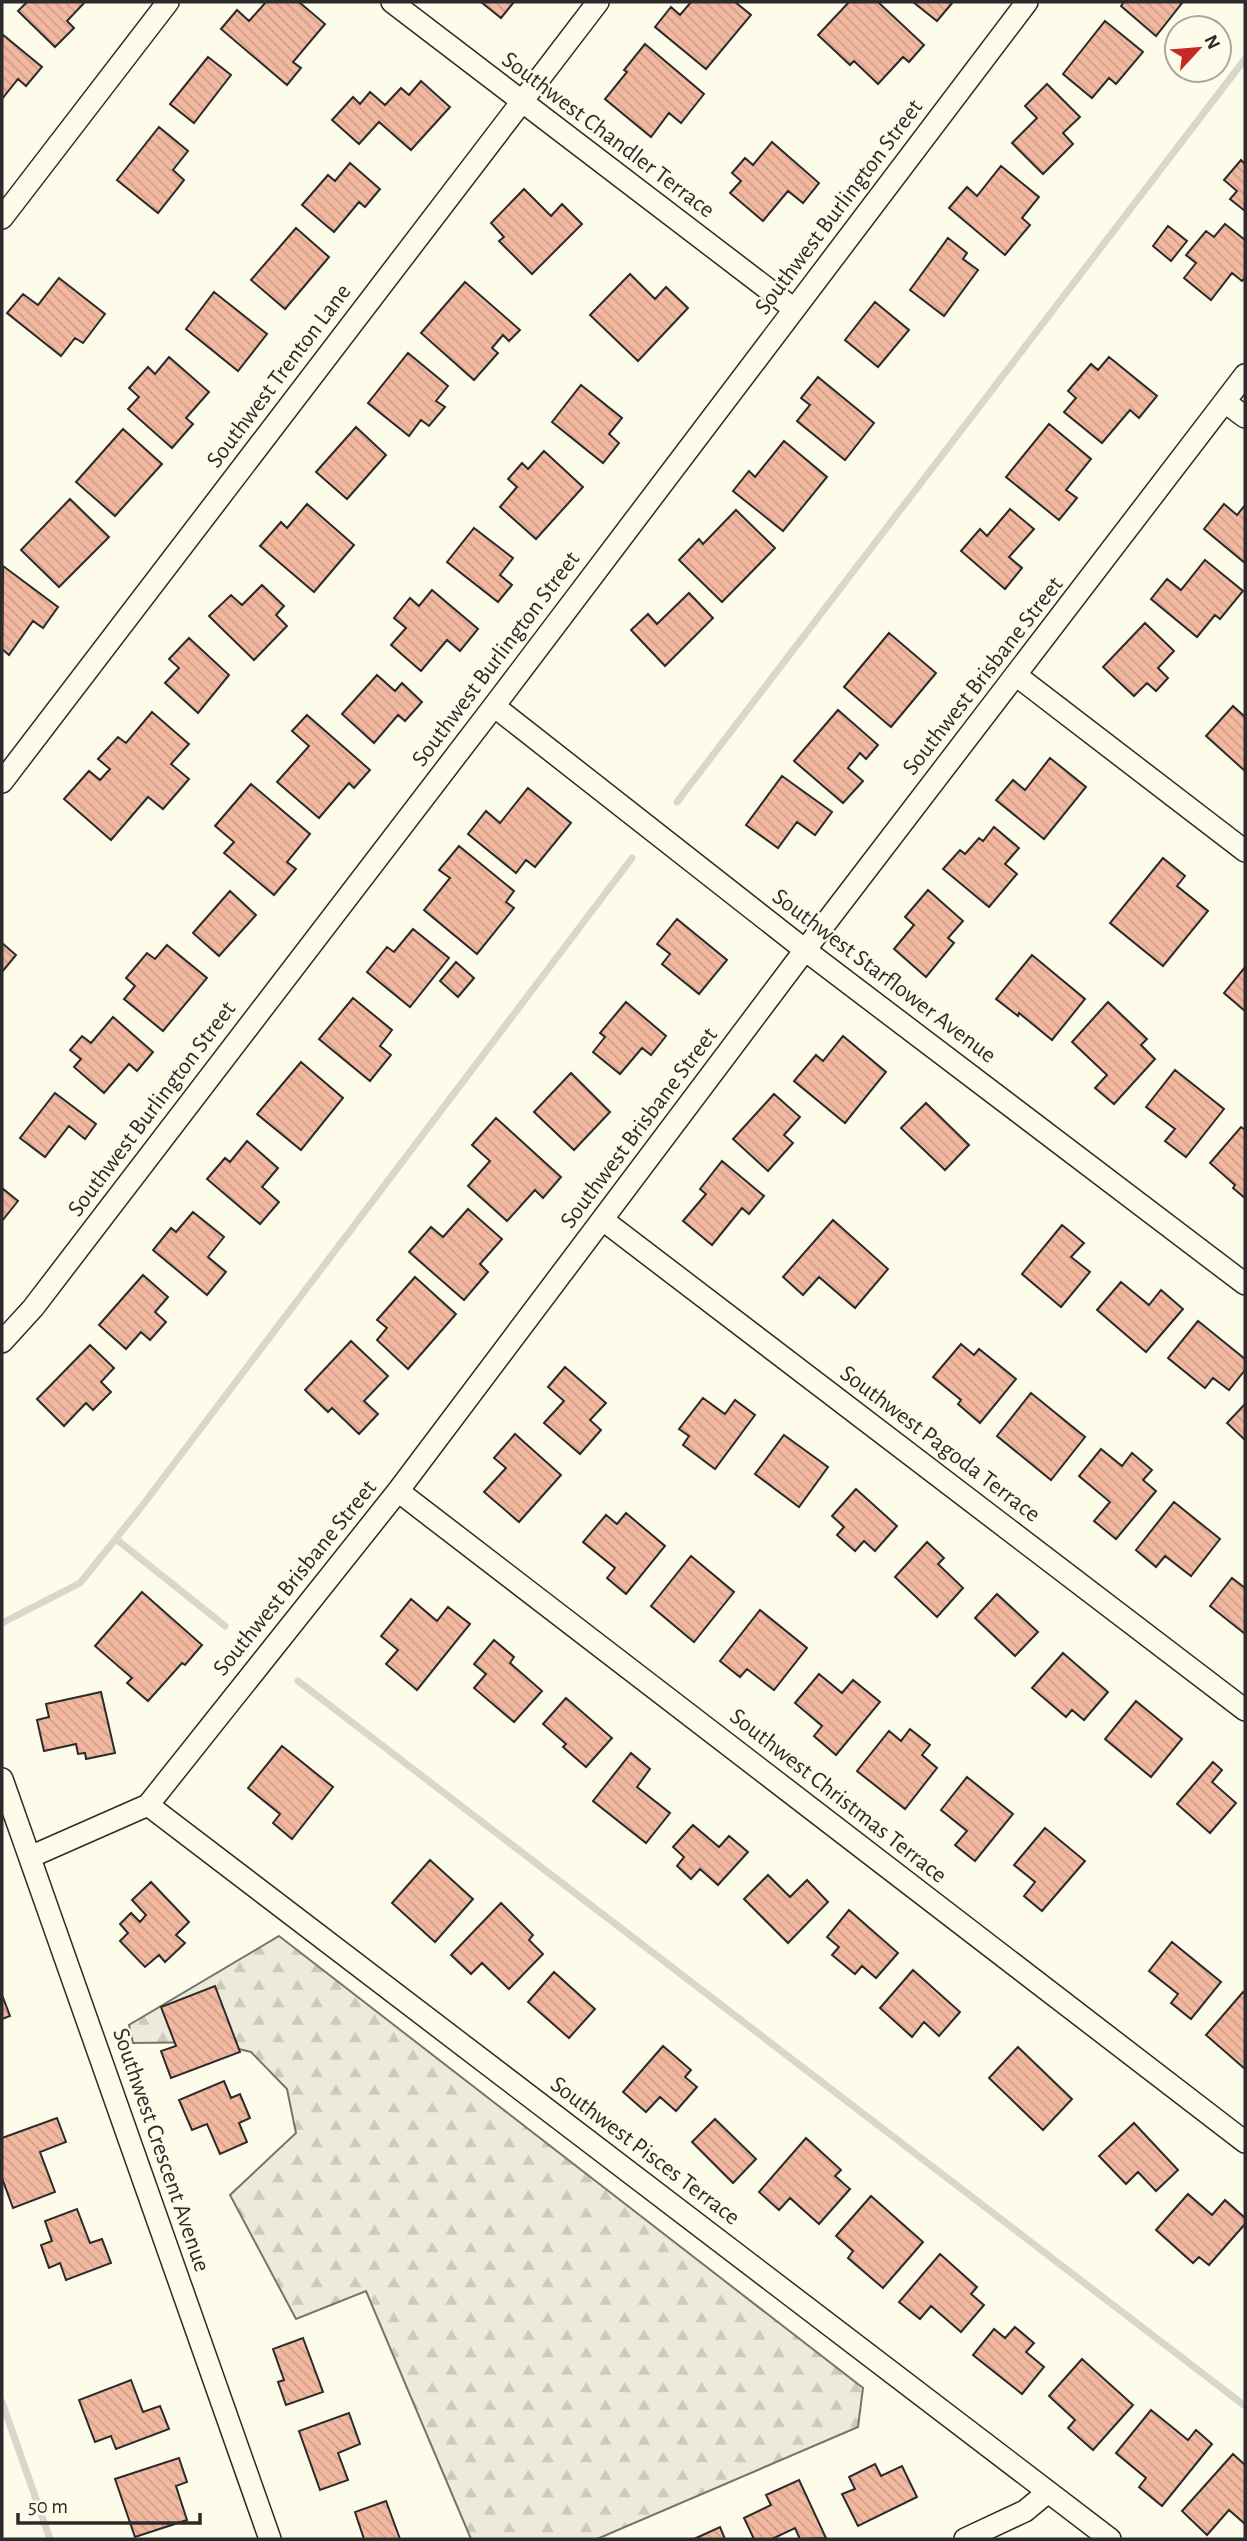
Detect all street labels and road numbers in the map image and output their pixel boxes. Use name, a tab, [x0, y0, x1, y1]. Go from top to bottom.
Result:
street label: Southwest Chandler Terrace	[497, 47, 719, 223]
street label: Southwest Burlington Street	[751, 95, 928, 319]
street label: Southwest Trenton Lane	[202, 280, 356, 472]
street label: Southwest Burlington Street	[408, 547, 585, 771]
street label: Southwest Brisbane Street	[898, 572, 1068, 780]
street label: Southwest Starflower Avenue	[768, 884, 1000, 1068]
street label: Southwest Burlington Street	[64, 997, 241, 1221]
street label: Southwest Brisbane Street	[556, 1023, 722, 1233]
street label: Southwest Pagoda Terrace	[835, 1361, 1045, 1527]
street label: Southwest Brisbane Street	[209, 1475, 381, 1680]
street label: Southwest Christmas Terrace	[725, 1704, 951, 1888]
street label: Southwest Crescent Avenue	[108, 2025, 214, 2275]
street label: Southwest Pisces Terrace	[546, 2072, 744, 2230]

